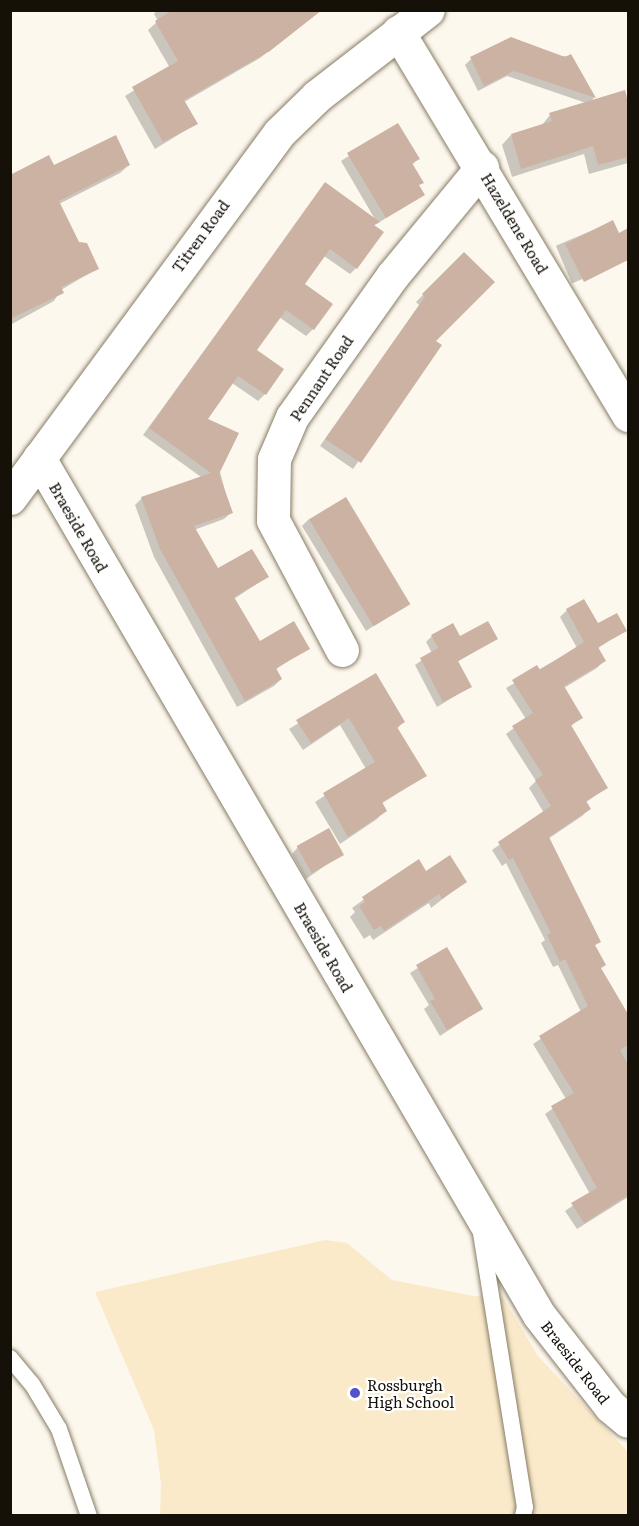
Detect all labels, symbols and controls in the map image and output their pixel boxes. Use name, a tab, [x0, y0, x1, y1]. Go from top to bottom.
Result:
street label: Hazeldene Road	[478, 169, 552, 277]
street label: Titren Road	[168, 196, 232, 276]
street label: Pennant Road	[286, 332, 356, 424]
street label: Braeside Road	[46, 479, 112, 575]
street label: Braeside Road	[291, 899, 357, 995]
street label: Braeside Road	[538, 1317, 614, 1407]
place label: Rossburgh High School	[367, 1375, 454, 1410]
marker: Rossburgh High School	[348, 1386, 362, 1400]

